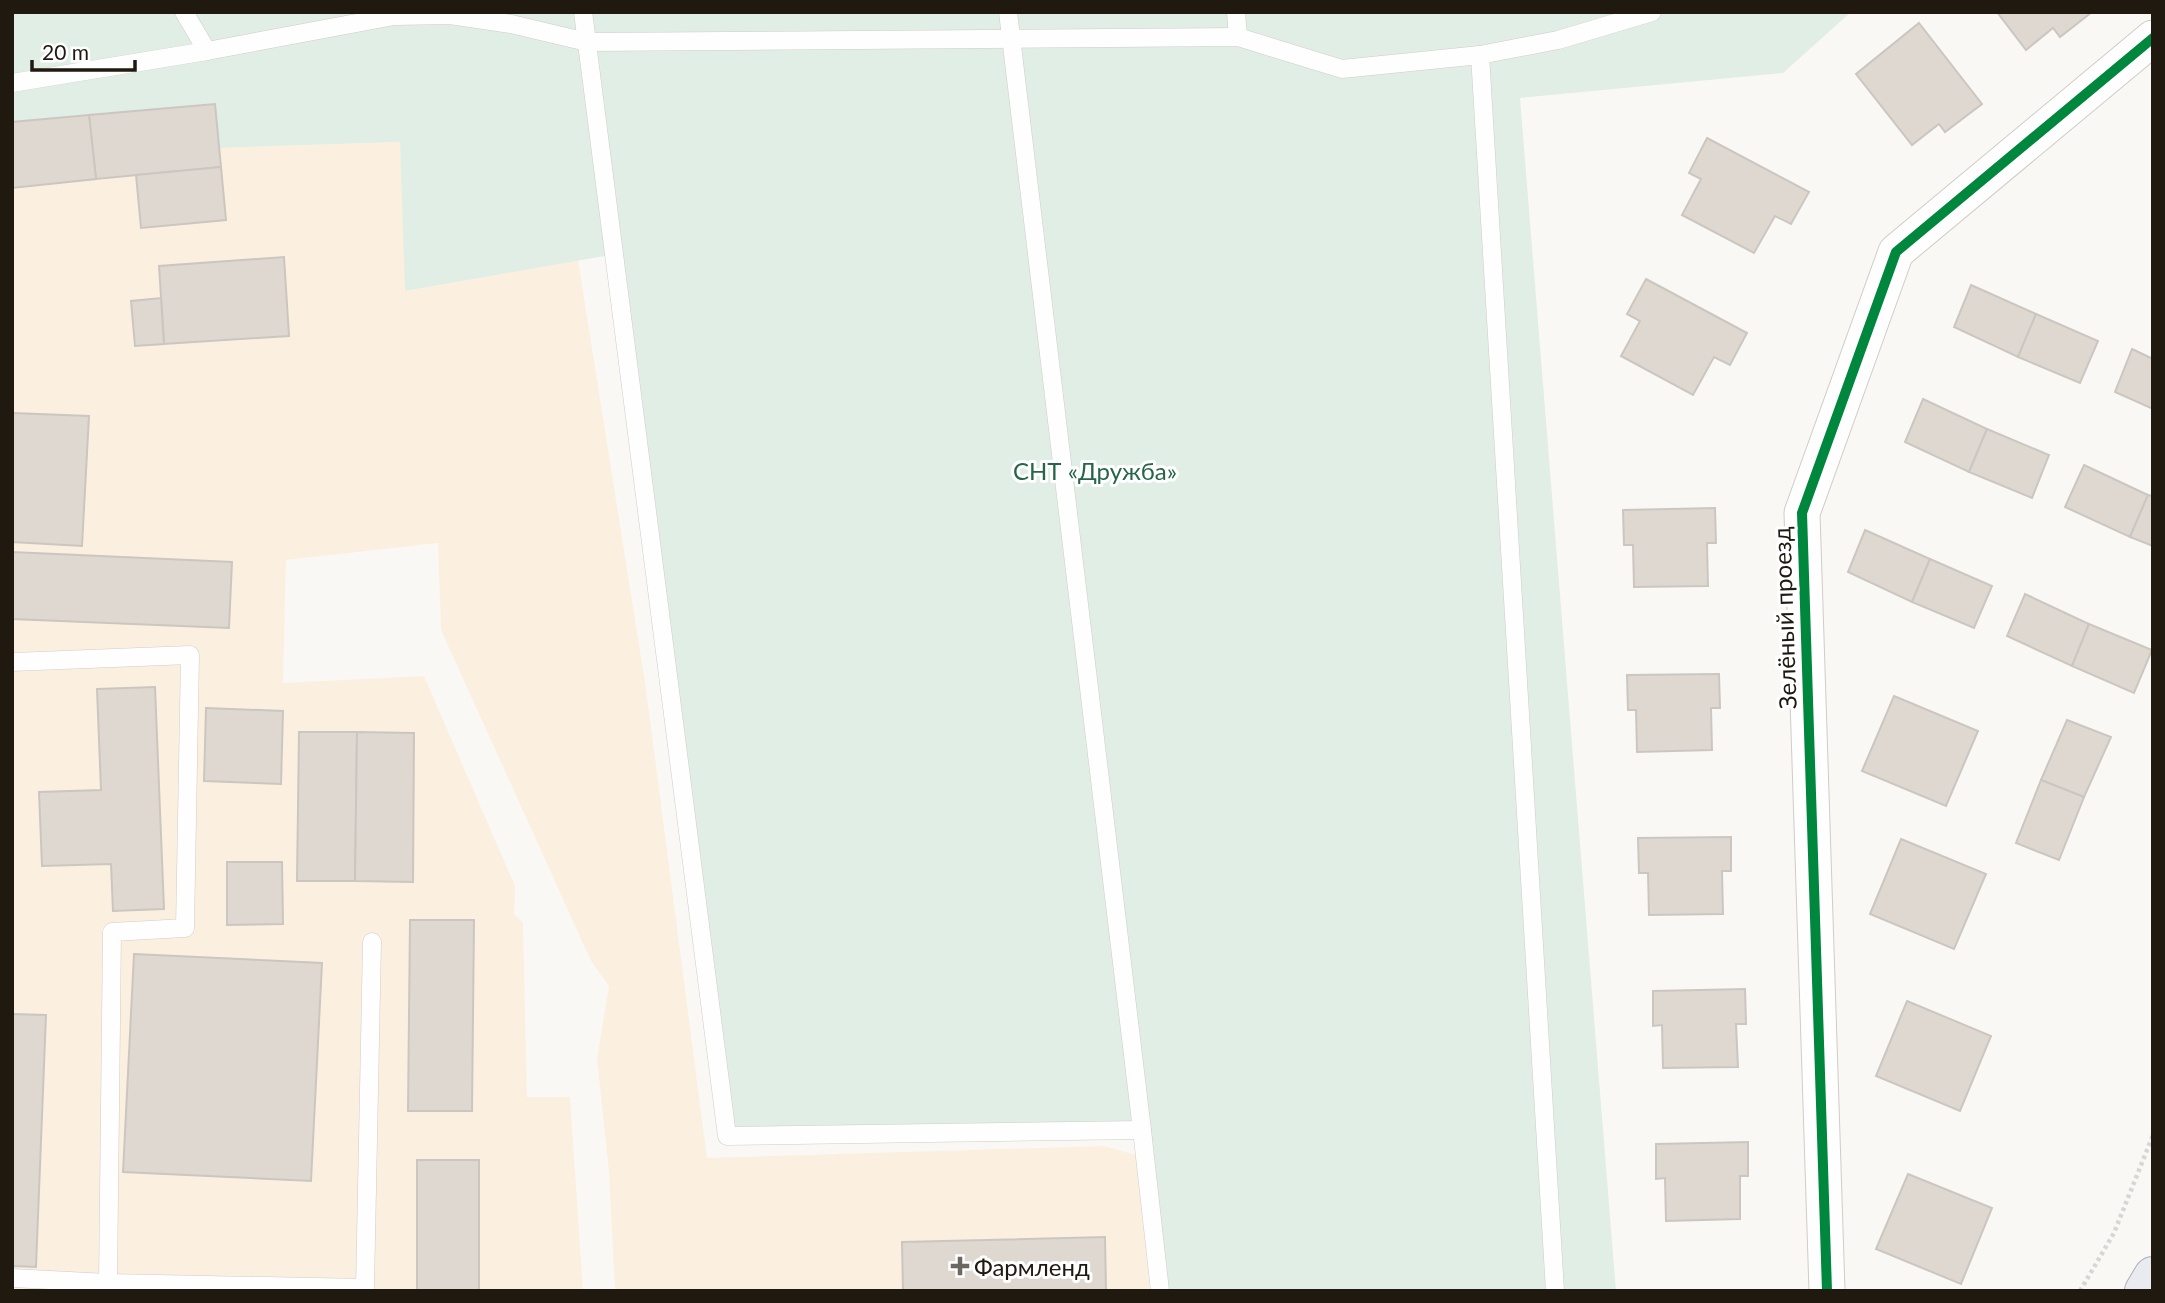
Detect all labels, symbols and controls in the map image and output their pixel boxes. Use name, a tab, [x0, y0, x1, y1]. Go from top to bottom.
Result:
scale bar	[32, 28, 135, 72]
text: 20 m	[42, 39, 89, 64]
park label: СНТ «Дружба»	[1013, 456, 1177, 485]
street label: Зелёный проезд	[1766, 526, 1802, 710]
place label: Фармленд	[974, 1252, 1090, 1281]
marker: Фармленд	[952, 1258, 968, 1274]

